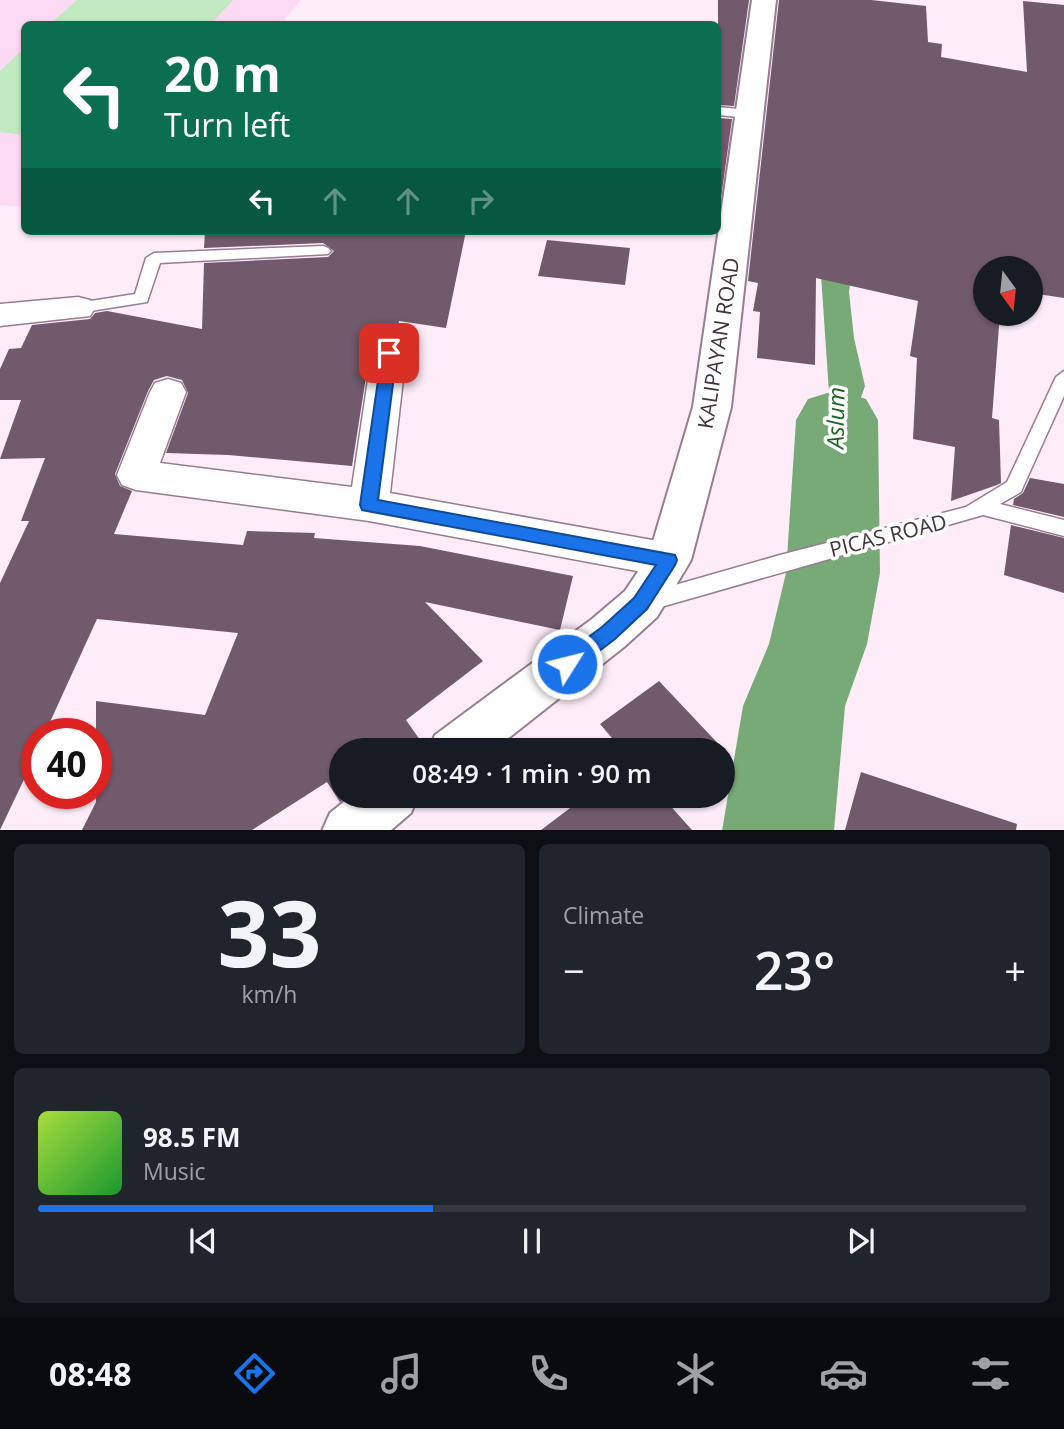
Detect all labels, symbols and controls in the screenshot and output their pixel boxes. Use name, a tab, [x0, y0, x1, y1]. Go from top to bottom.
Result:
text: 20 m	[164, 40, 281, 106]
icon: left	[49, 49, 140, 140]
text: Turn left	[164, 103, 290, 146]
icon: left	[243, 182, 281, 220]
icon: ahead	[316, 182, 354, 220]
icon: ahead	[389, 182, 427, 220]
icon: right	[462, 182, 500, 220]
street label: KALIPAYAN ROAD	[691, 255, 745, 431]
north arrow	[973, 256, 1043, 326]
map controls	[973, 256, 1043, 326]
pin	[359, 323, 419, 383]
icon: arrive	[370, 334, 408, 372]
water label: Aslum	[818, 387, 852, 451]
street label: PICAS ROAD	[826, 507, 950, 563]
position arrow	[530, 627, 604, 701]
speed limit sign: 40	[21, 718, 112, 809]
text: 08:49 · 1 min · 90 m	[412, 755, 652, 791]
text: 33	[217, 870, 322, 994]
text: Climate	[563, 899, 644, 931]
text: 23°	[754, 934, 835, 1005]
text: −	[563, 944, 585, 996]
text: +	[1004, 944, 1026, 996]
text: km/h	[242, 978, 297, 1010]
text: 98.5 FM	[143, 1119, 241, 1155]
text: Music	[143, 1155, 206, 1187]
icon: previous	[184, 1222, 222, 1260]
icon: pause	[513, 1222, 551, 1260]
icon: next	[842, 1222, 880, 1260]
icon: directions	[230, 1349, 279, 1398]
icon: music	[377, 1349, 426, 1398]
icon: phone	[524, 1349, 573, 1398]
icon: climate	[671, 1349, 720, 1398]
icon: car	[819, 1349, 868, 1398]
icon: filters	[966, 1349, 1015, 1398]
text: 08:48	[49, 1352, 131, 1395]

